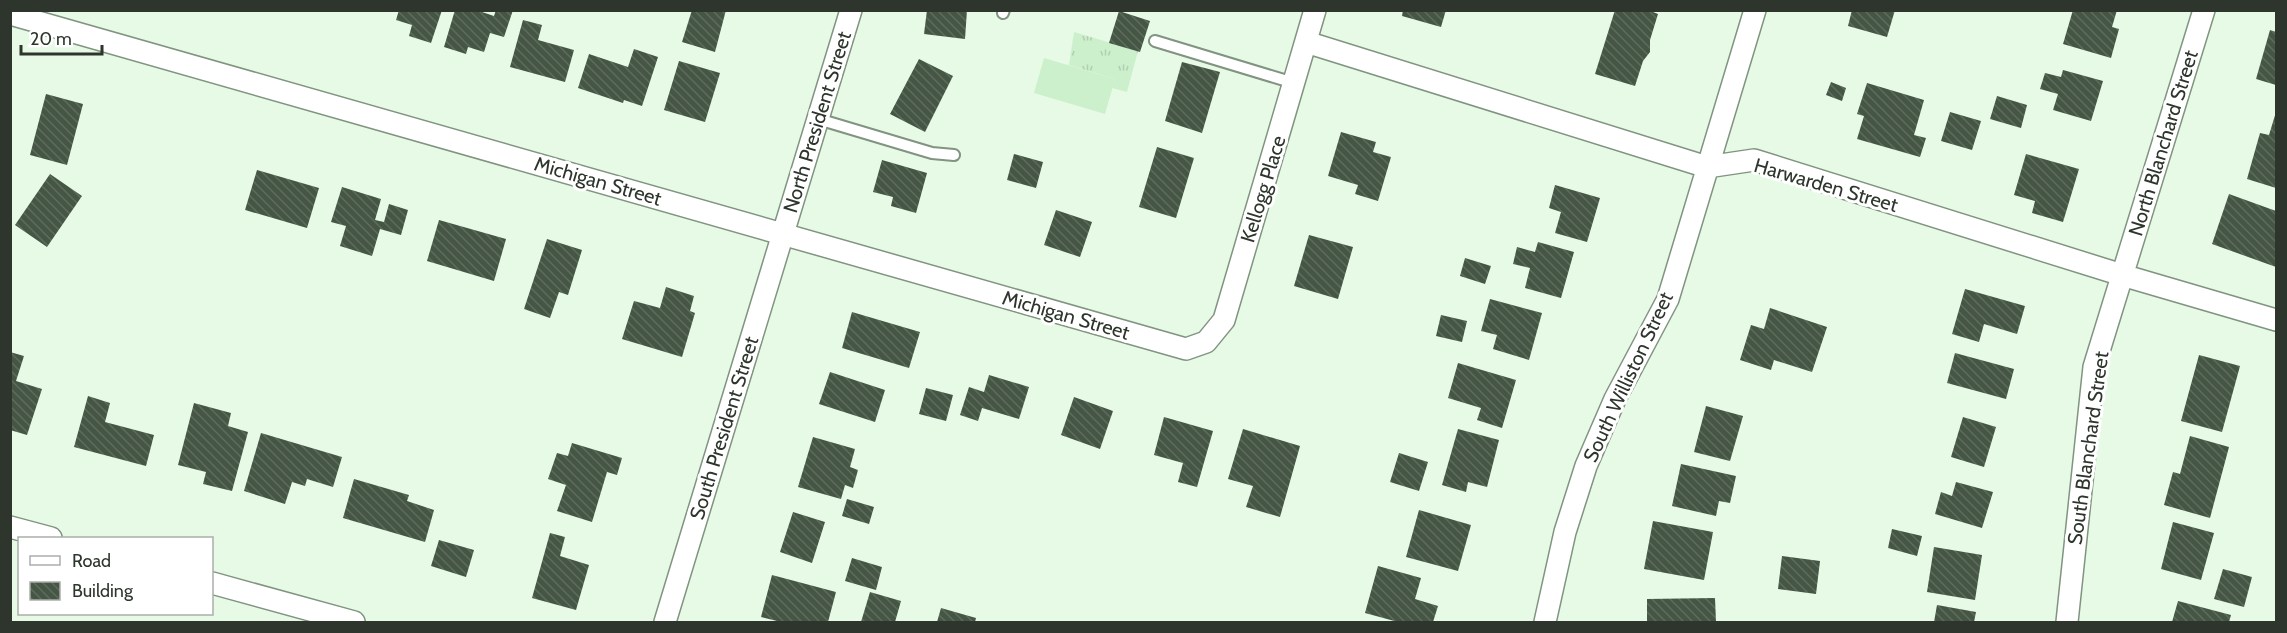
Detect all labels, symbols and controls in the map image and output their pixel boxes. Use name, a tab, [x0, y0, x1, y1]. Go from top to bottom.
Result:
scale bar	[21, 18, 102, 56]
text: 20 m	[30, 28, 72, 50]
street label: North President Street	[778, 28, 856, 216]
street label: North Blanchard Street	[2123, 47, 2203, 239]
street label: Kellogg Place	[1235, 133, 1291, 245]
street label: Michigan Street	[532, 151, 665, 211]
street label: Harwarden Street	[1751, 153, 1901, 217]
street label: Michigan Street	[1000, 285, 1133, 345]
street label: South Williston Street	[1578, 288, 1678, 466]
street label: South President Street	[685, 333, 763, 523]
street label: South Blanchard Street	[2063, 349, 2113, 546]
legend	[18, 537, 213, 615]
text: Road	[72, 550, 111, 572]
text: Building	[72, 580, 134, 602]

